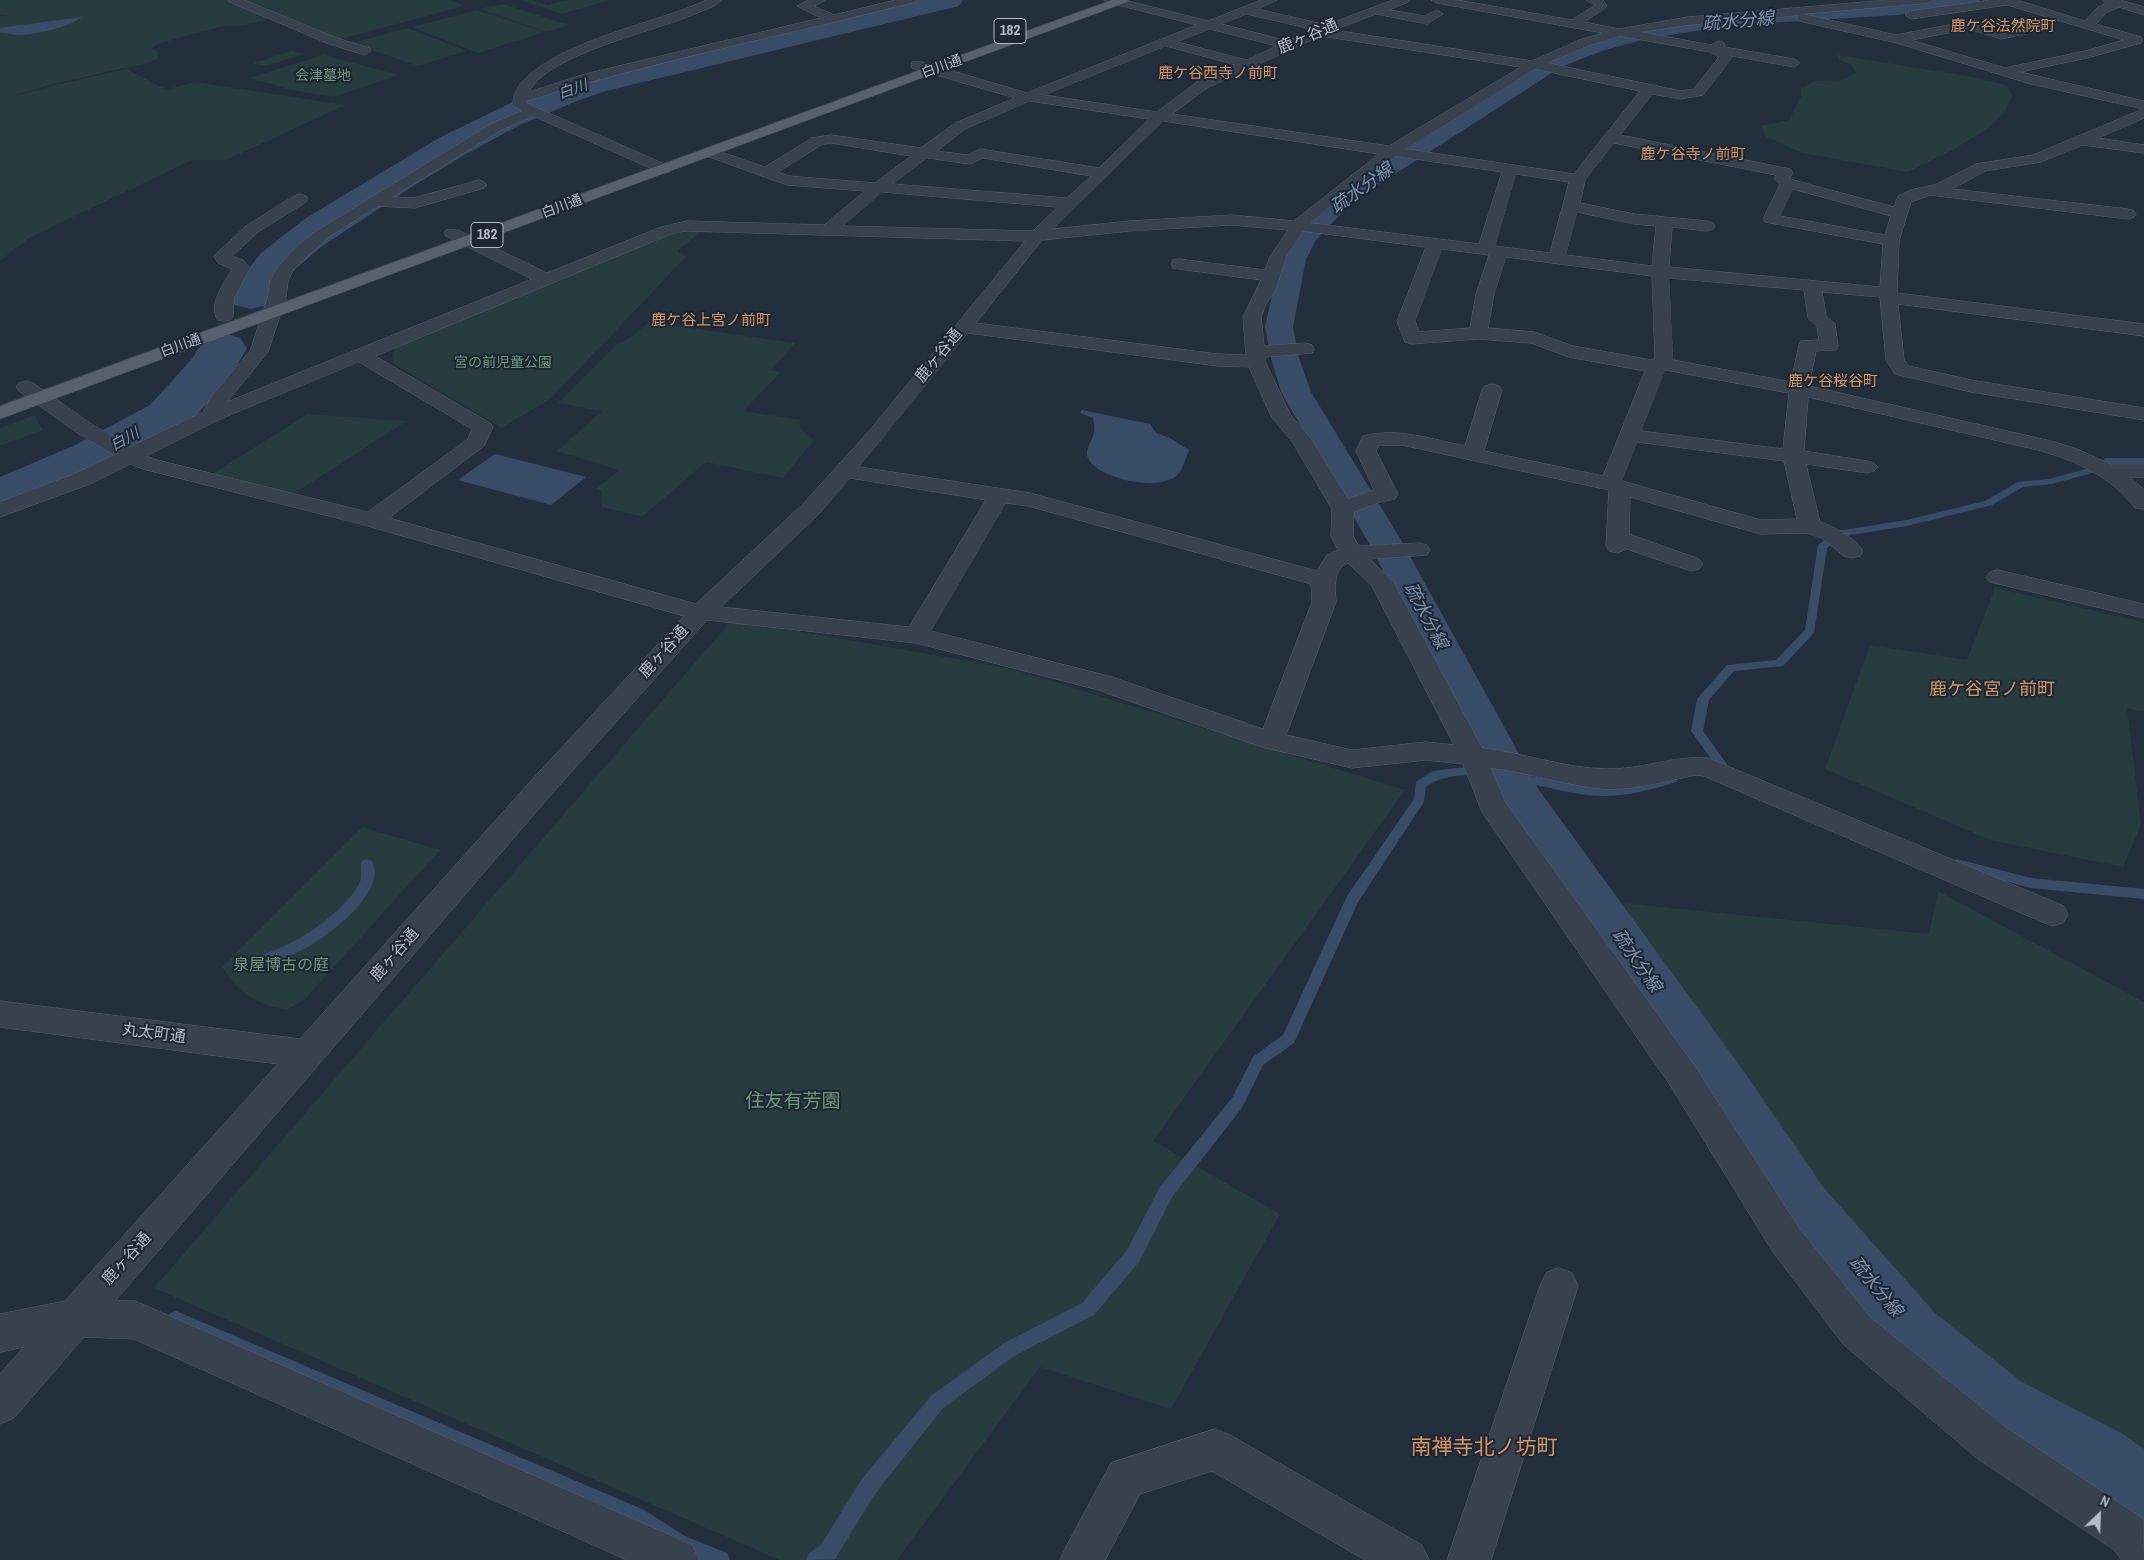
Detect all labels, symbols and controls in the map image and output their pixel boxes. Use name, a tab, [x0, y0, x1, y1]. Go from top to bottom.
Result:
water label: 疏水分線	[1701, 8, 1775, 36]
street label: 鹿ヶ谷通	[1275, 16, 1341, 58]
road number: 182	[994, 18, 1026, 44]
district label: 鹿ケ谷法然院町	[1951, 18, 2055, 36]
street label: 白川通	[919, 52, 965, 82]
district label: 鹿ケ谷西寺ノ前町	[1158, 65, 1278, 83]
park label: 会津墓地	[295, 68, 351, 84]
water label: 白川	[556, 77, 590, 103]
district label: 鹿ケ谷寺ノ前町	[1641, 146, 1745, 164]
water label: 疏水分線	[1327, 159, 1397, 219]
street label: 白川通	[539, 192, 585, 222]
road number: 182	[471, 222, 503, 248]
district label: 鹿ケ谷上宮ノ前町	[651, 312, 771, 330]
street label: 鹿ヶ谷通	[911, 325, 967, 387]
street label: 白川通	[158, 331, 204, 361]
park label: 宮の前児童公園	[454, 355, 552, 371]
district label: 鹿ケ谷桜谷町	[1788, 373, 1878, 391]
water label: 白川	[108, 425, 142, 455]
water label: 疏水分線	[1399, 579, 1451, 653]
street label: 鹿ヶ谷通	[635, 622, 693, 682]
district label: 鹿ケ谷宮ノ前町	[1929, 679, 2055, 701]
street label: 鹿ヶ谷通	[367, 925, 423, 985]
water label: 疏水分線	[1607, 925, 1665, 997]
park label: 泉屋博古の庭	[233, 956, 329, 976]
street label: 丸太町通	[121, 1021, 187, 1047]
park label: 住友有芳園	[746, 1091, 840, 1113]
street label: 鹿ヶ谷通	[98, 1229, 156, 1289]
water label: 疏水分線	[1844, 1252, 1906, 1322]
district label: 南禅寺北ノ坊町	[1411, 1435, 1557, 1461]
north arrow	[2074, 1490, 2124, 1540]
text: N	[2098, 1491, 2113, 1511]

